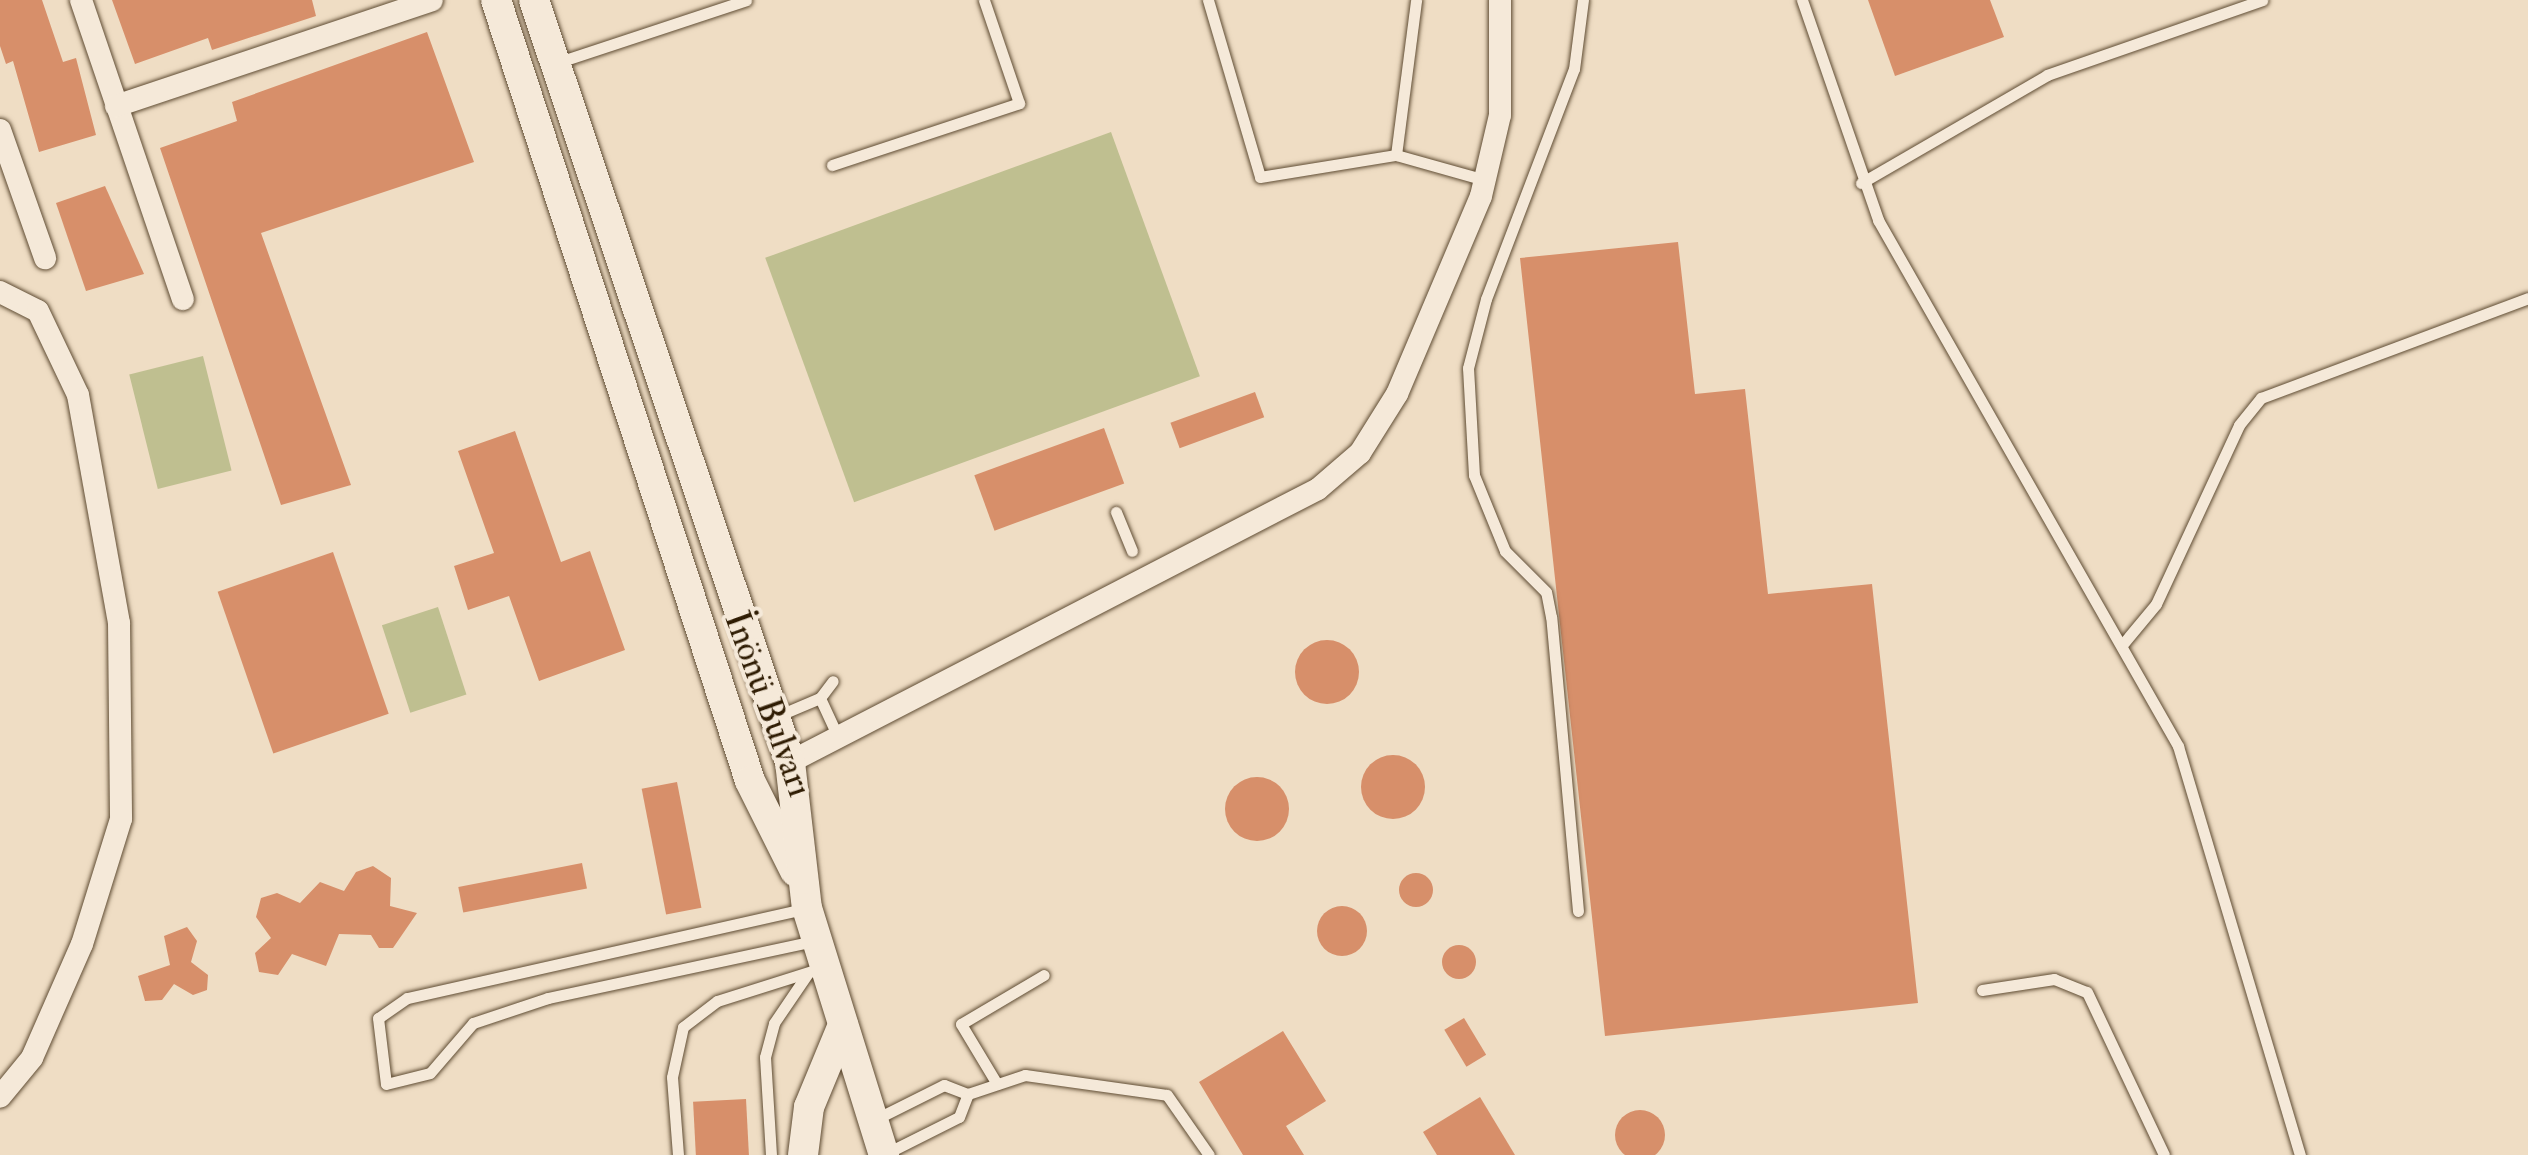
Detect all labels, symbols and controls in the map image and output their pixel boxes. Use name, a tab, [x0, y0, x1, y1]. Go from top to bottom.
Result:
street label: İnönü Bulvarı	[715, 606, 821, 802]

